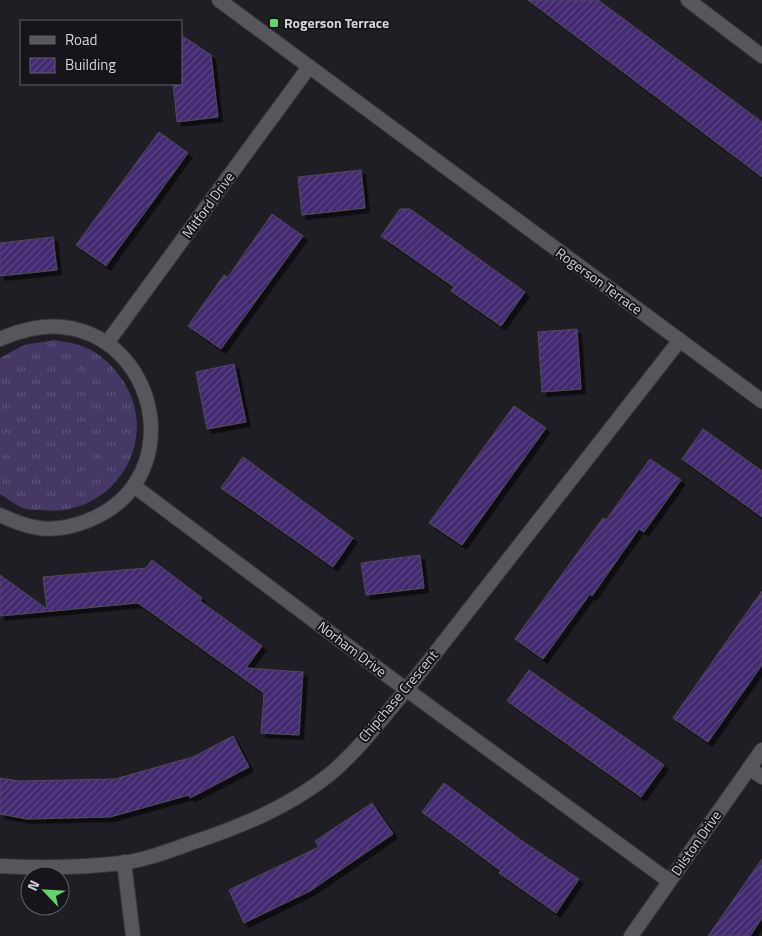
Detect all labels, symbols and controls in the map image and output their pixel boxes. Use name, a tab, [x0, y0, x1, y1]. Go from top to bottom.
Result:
place label: Rogerson Terrace	[284, 12, 389, 33]
marker: Rogerson Terrace	[268, 17, 280, 29]
legend	[20, 20, 182, 85]
text: Road	[65, 28, 97, 51]
text: Building	[65, 53, 116, 76]
street label: Mitford Drive	[176, 167, 239, 242]
street label: Rogerson Terrace	[552, 242, 647, 319]
street label: Norham Drive	[313, 616, 391, 682]
street label: Chipchase Crescent	[353, 645, 442, 746]
street label: Dilston Drive	[665, 806, 726, 880]
north arrow	[20, 866, 70, 916]
text: N	[21, 876, 44, 894]

